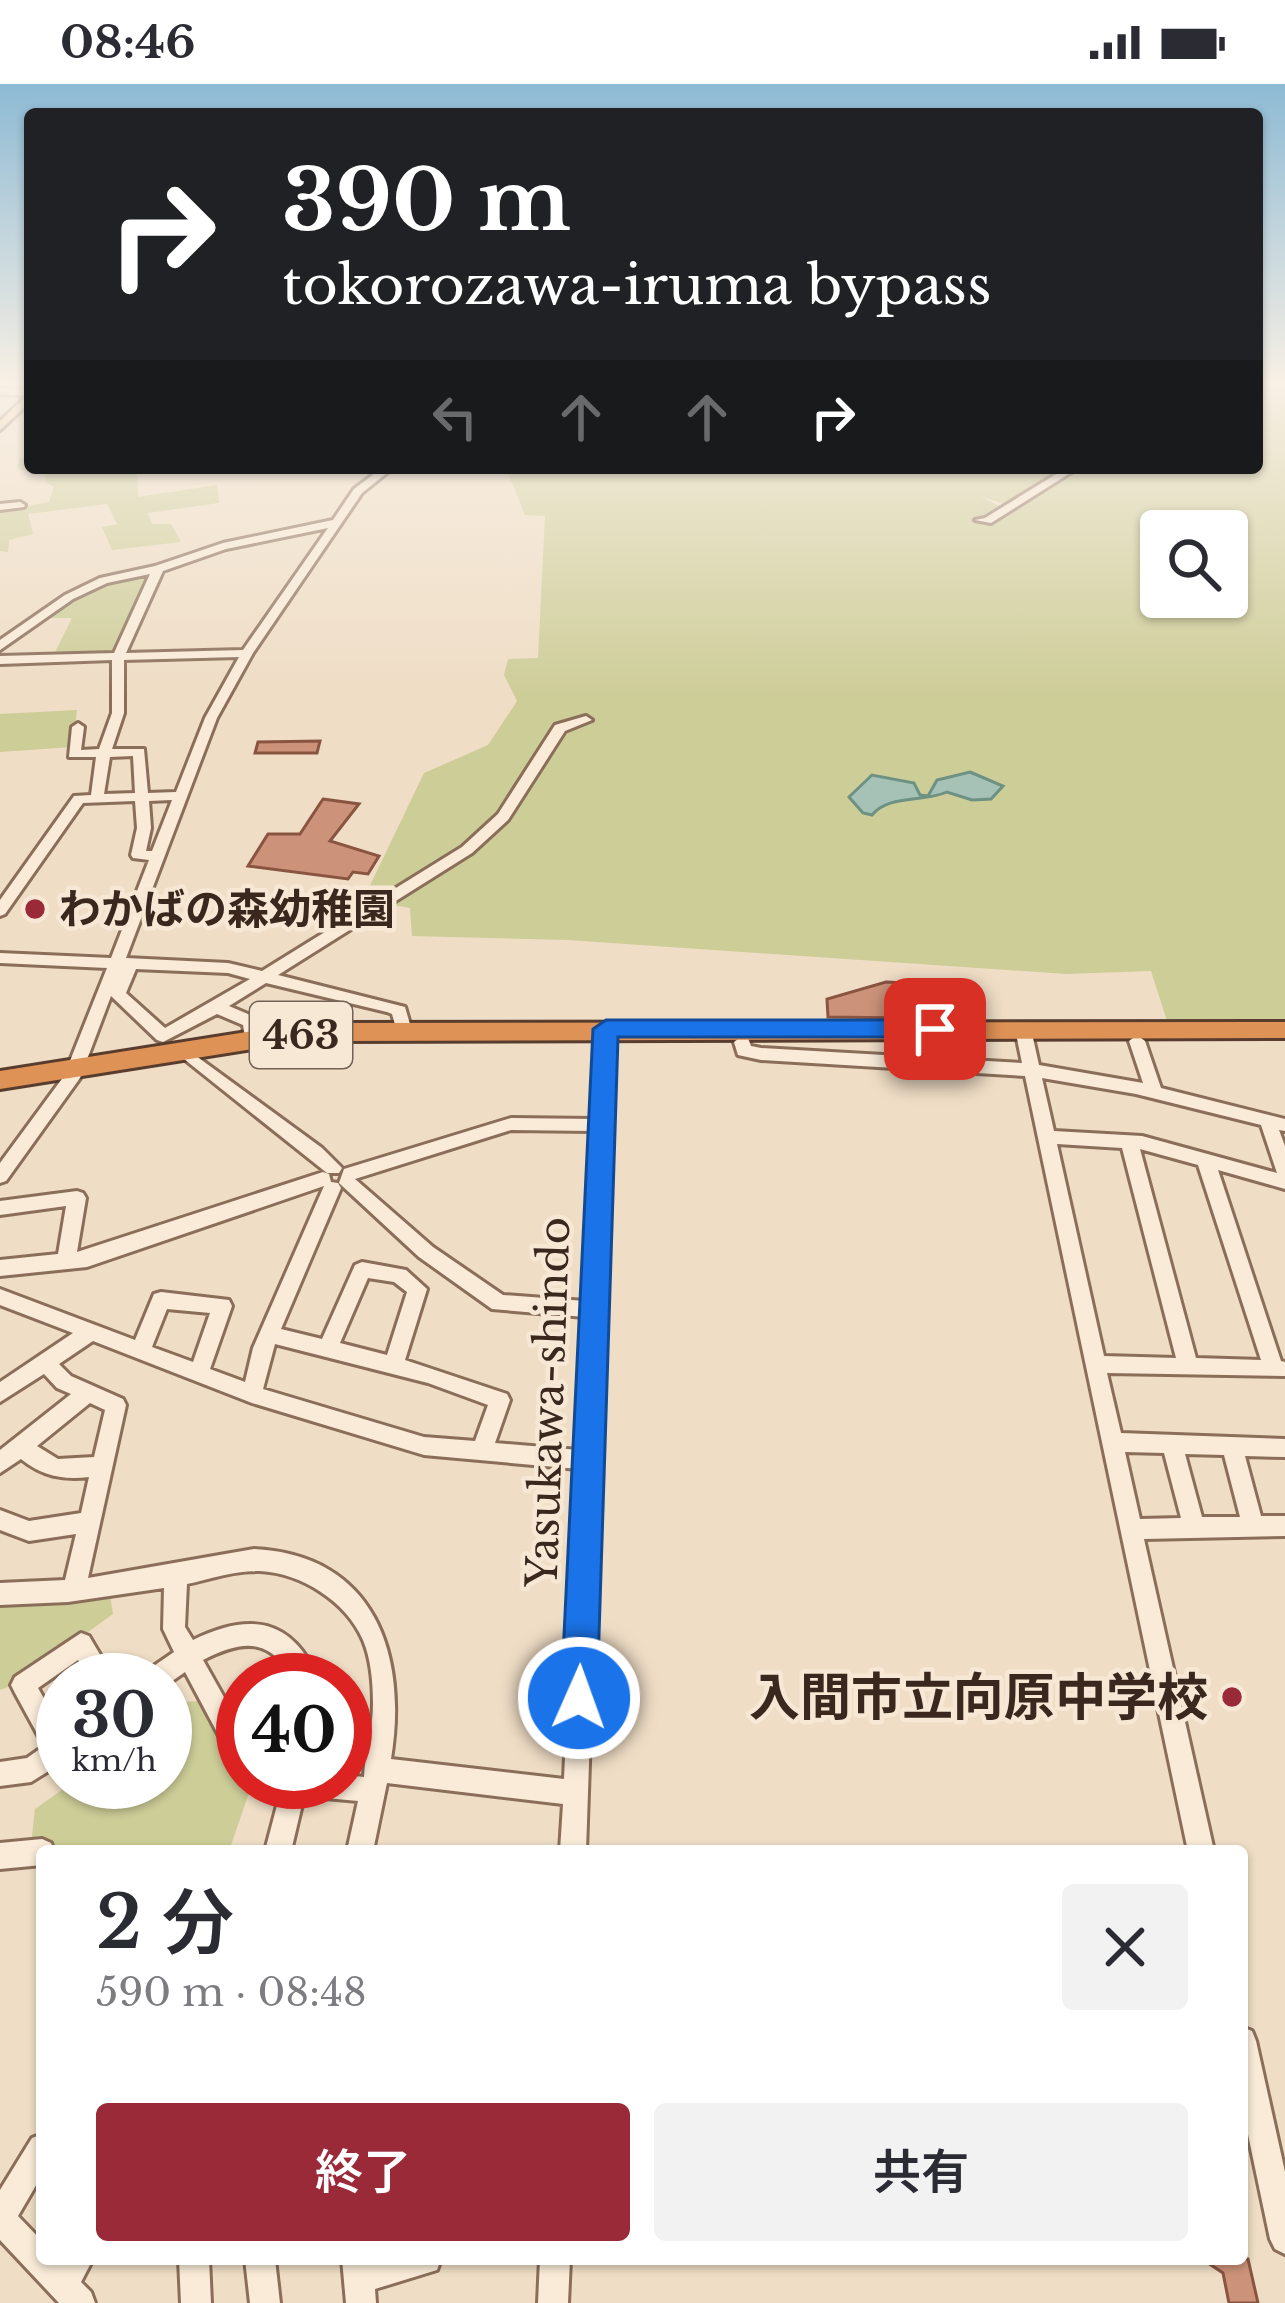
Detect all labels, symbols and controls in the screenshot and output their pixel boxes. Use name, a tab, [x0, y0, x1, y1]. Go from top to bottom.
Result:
text: 08:46	[60, 14, 196, 70]
text: 390 m	[282, 149, 571, 253]
icon: right	[84, 156, 240, 312]
text: tokorozawa-iruma bypass	[282, 252, 991, 319]
icon: left	[422, 384, 488, 450]
icon: ahead	[548, 384, 614, 450]
icon: ahead	[674, 384, 740, 450]
icon: right	[800, 384, 866, 450]
map controls	[1140, 510, 1248, 618]
button: search	[1140, 510, 1248, 618]
place label: わかばの森幼稚園	[59, 883, 395, 935]
marker: わかばの森幼稚園	[22, 896, 48, 922]
pin	[884, 978, 986, 1080]
icon: arrive	[902, 996, 968, 1062]
road number: 463	[250, 1002, 352, 1068]
street label: Yasukawa-shindo	[516, 1216, 580, 1589]
position arrow	[516, 1635, 642, 1761]
speed limit sign: 40	[216, 1653, 372, 1809]
place label: 入間市立向原中学校	[749, 1666, 1208, 1729]
text: 30	[72, 1679, 156, 1753]
marker: 入間市立向原中学校	[1219, 1684, 1245, 1710]
text: km/h	[71, 1742, 157, 1779]
text: 2 分	[96, 1878, 234, 1967]
button: close	[1062, 1884, 1188, 2010]
text: 590 m · 08:48	[96, 1968, 367, 2017]
button: 終了	[96, 2103, 630, 2241]
button: 共有	[654, 2103, 1188, 2241]

